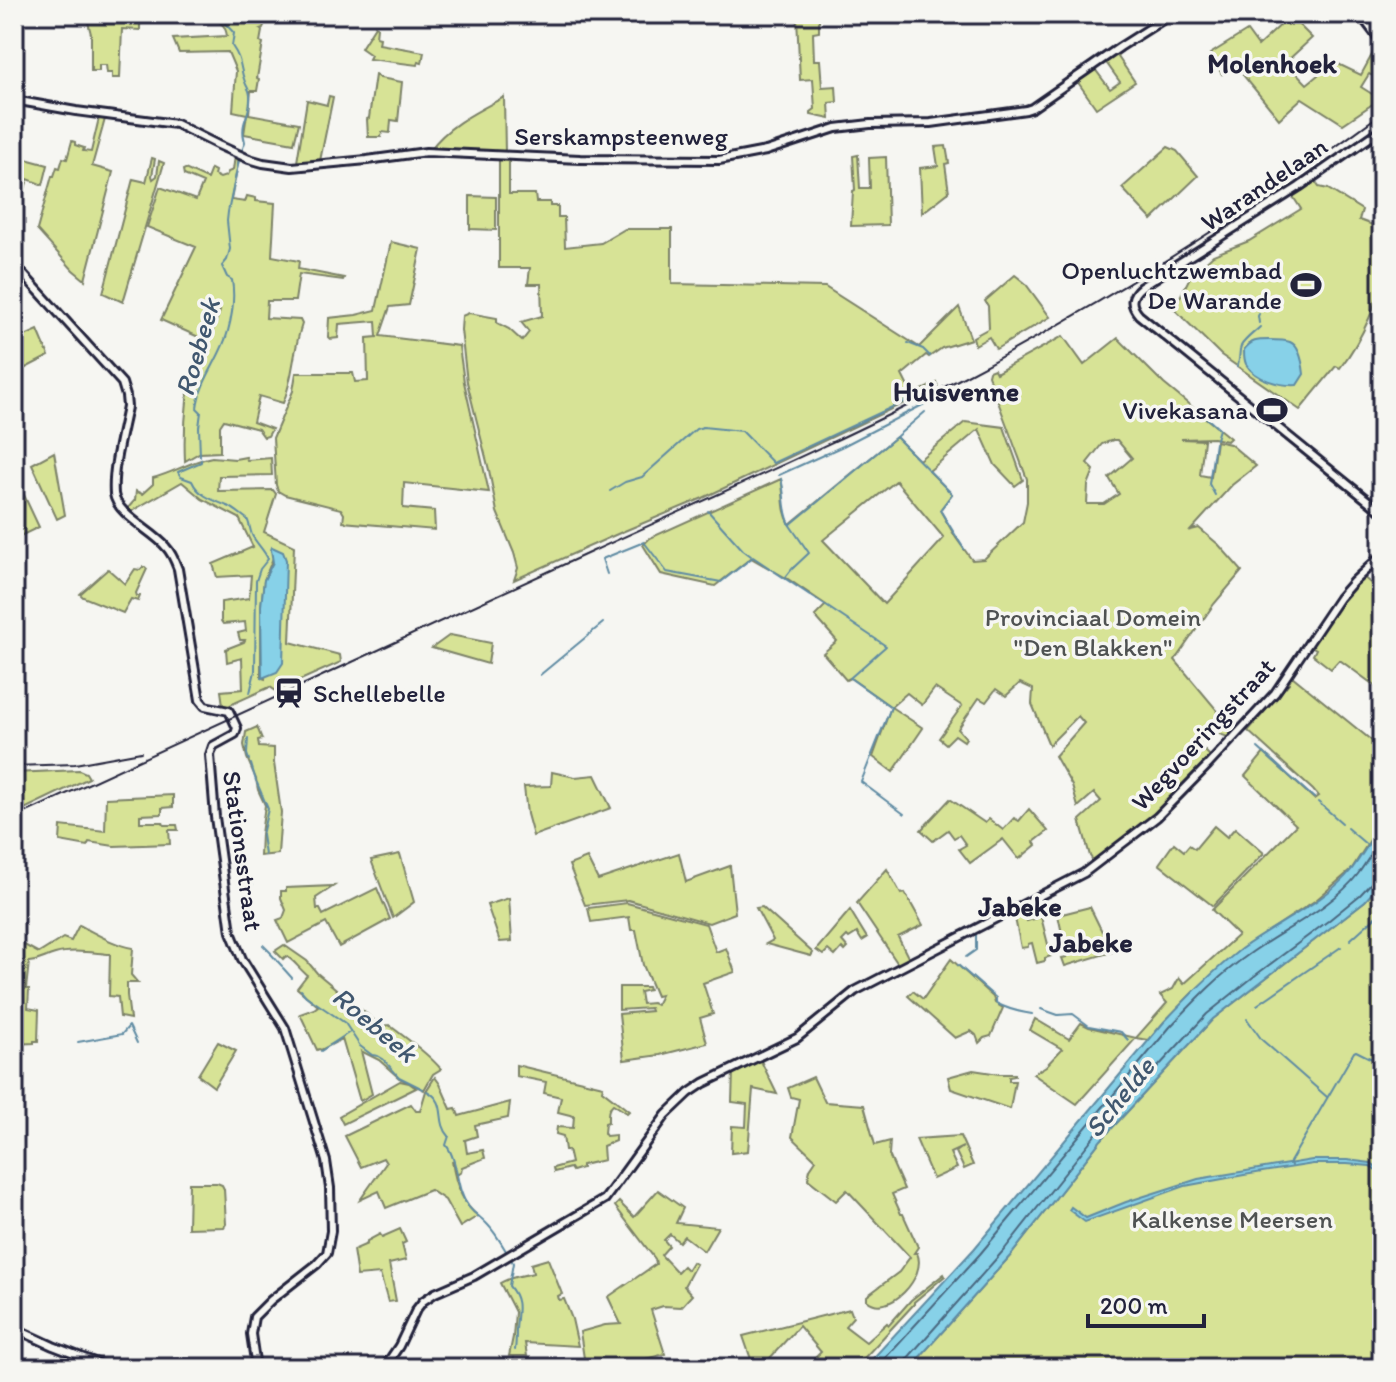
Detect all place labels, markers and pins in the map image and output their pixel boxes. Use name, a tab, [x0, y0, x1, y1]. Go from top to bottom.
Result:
place label: Openluchtzwembad De Warande	[1061, 254, 1282, 316]
sports icon: Openluchtzwembad De Warande	[1289, 268, 1323, 302]
sports icon: Vivekasana	[1255, 393, 1289, 427]
place label: Vivekasana	[1122, 394, 1248, 426]
station icon: Schellebelle	[272, 676, 306, 710]
place label: Schellebelle	[313, 677, 446, 709]

